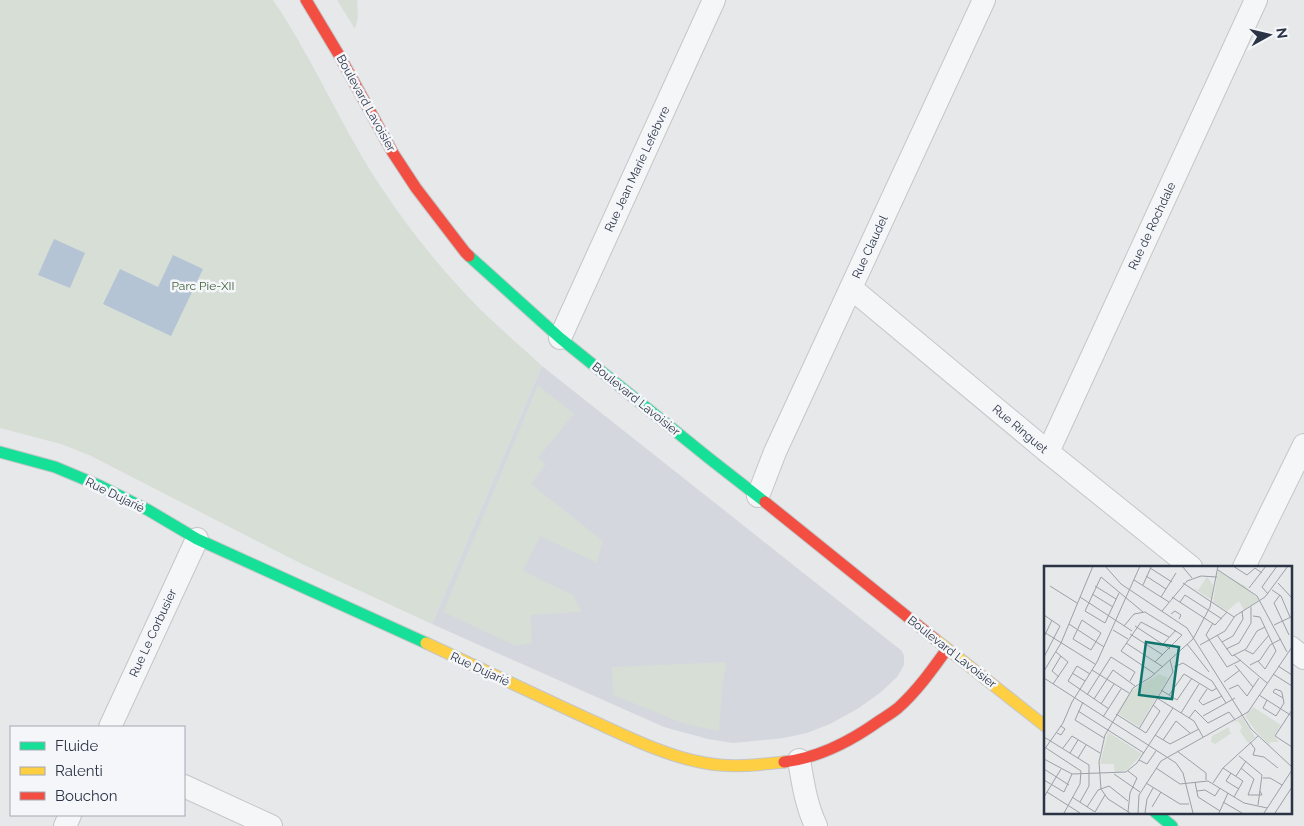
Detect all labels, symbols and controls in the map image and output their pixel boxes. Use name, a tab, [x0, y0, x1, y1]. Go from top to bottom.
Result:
north arrow	[1244, 10, 1294, 60]
text: N	[1273, 27, 1291, 40]
street label: Boulevard Lavoisier	[334, 52, 399, 155]
street label: Rue Jean Marie Lefebvre	[602, 104, 672, 234]
street label: Rue de Rochdale	[1126, 180, 1178, 272]
street label: Rue Claudel	[849, 213, 891, 281]
park label: Parc Pie-XII	[171, 279, 235, 293]
street label: Boulevard Lavoisier	[589, 359, 683, 439]
street label: Rue Ringuet	[989, 402, 1051, 456]
street label: Rue Dujarié	[83, 475, 147, 515]
inset map	[1044, 566, 1292, 814]
street label: Rue Le Corbusier	[126, 586, 180, 679]
street label: Boulevard Lavoisier	[905, 613, 1000, 691]
street label: Rue Dujarié	[448, 649, 512, 689]
legend	[10, 726, 185, 816]
text: Fluide	[55, 737, 98, 755]
text: Ralenti	[55, 762, 103, 780]
text: Bouchon	[55, 787, 117, 805]

